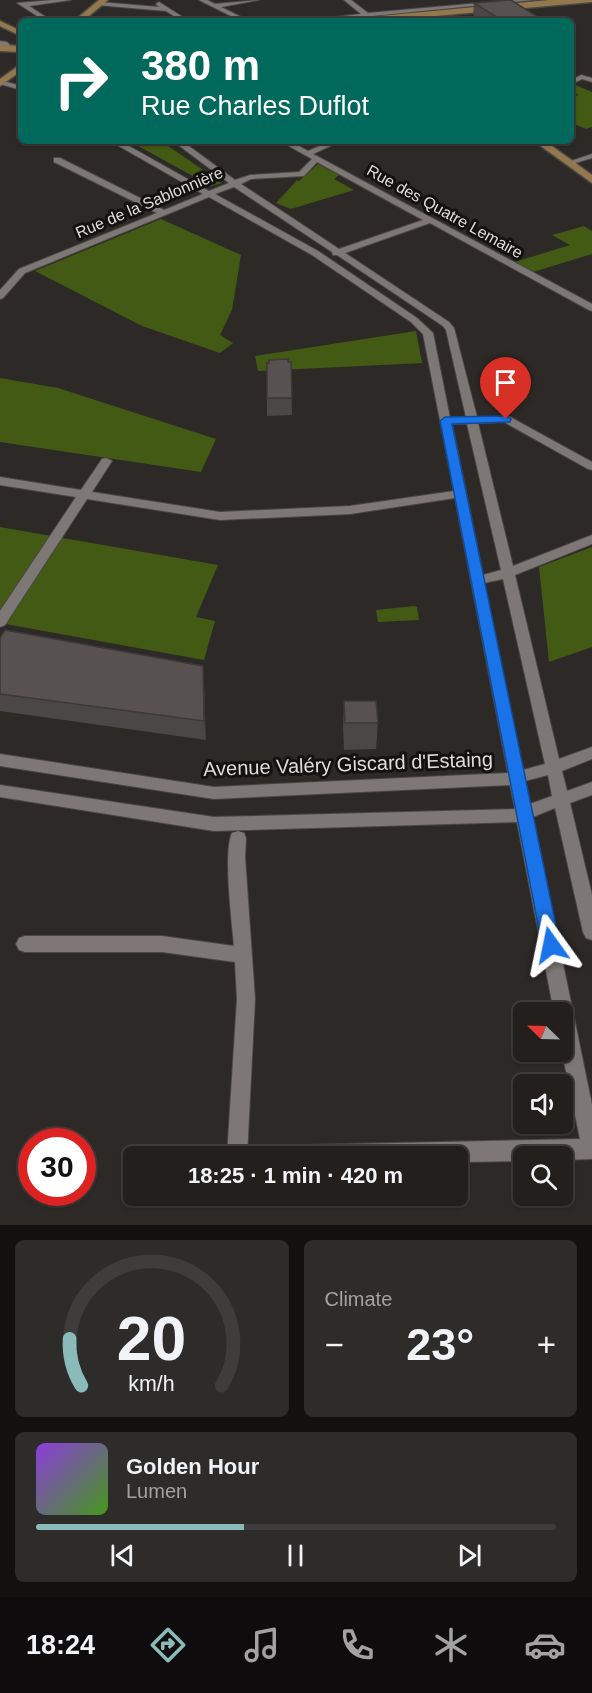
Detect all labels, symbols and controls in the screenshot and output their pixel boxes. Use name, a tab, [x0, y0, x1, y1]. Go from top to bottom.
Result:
icon: right	[42, 42, 120, 120]
text: 380 m	[141, 42, 260, 89]
text: Rue Charles Duflot	[141, 91, 369, 121]
street label: Rue des Quatre Lemaire	[364, 162, 526, 261]
street label: Rue de la Sablonnière	[73, 164, 225, 241]
pin	[480, 357, 531, 419]
icon: arrive	[489, 366, 522, 399]
street label: Avenue Valéry Giscard d'Estaing	[203, 748, 493, 780]
position arrow	[519, 913, 583, 977]
north arrow	[513, 1002, 573, 1062]
map controls	[513, 1002, 573, 1206]
button: sound	[513, 1074, 573, 1134]
speed limit sign: 30	[18, 1128, 96, 1206]
button: search	[513, 1146, 573, 1206]
text: 18:25 · 1 min · 420 m	[188, 1163, 403, 1188]
text: Climate	[325, 1288, 392, 1310]
text: 20	[117, 1304, 186, 1373]
text: 23°	[406, 1319, 474, 1370]
text: −	[325, 1326, 344, 1363]
text: +	[537, 1326, 556, 1363]
text: km/h	[129, 1372, 175, 1396]
text: Golden Hour	[126, 1454, 259, 1479]
text: Lumen	[126, 1480, 187, 1502]
icon: previous	[106, 1539, 139, 1572]
icon: pause	[279, 1539, 312, 1572]
icon: next	[453, 1539, 486, 1572]
icon: directions	[147, 1624, 189, 1666]
icon: music	[241, 1624, 283, 1666]
icon: phone	[336, 1624, 378, 1666]
icon: climate	[430, 1624, 472, 1666]
icon: car	[524, 1624, 566, 1666]
text: 18:24	[26, 1630, 95, 1660]

